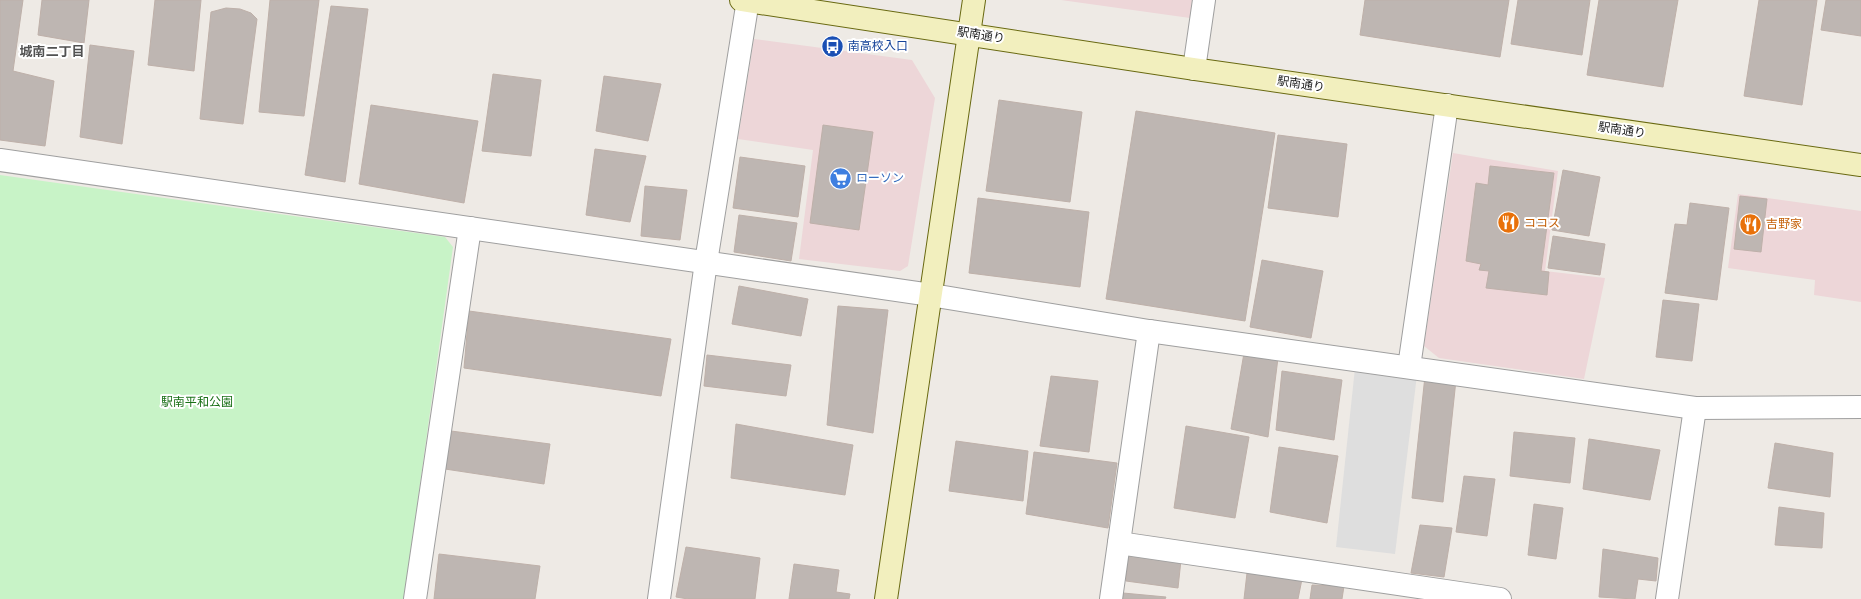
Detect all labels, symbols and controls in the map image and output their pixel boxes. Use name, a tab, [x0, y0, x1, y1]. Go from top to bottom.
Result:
street label: 駅南通り	[956, 24, 1006, 45]
bus stop icon: 南高校入口	[819, 33, 845, 59]
place label: 南高校入口	[848, 40, 908, 52]
district label: 城南二丁目	[19, 44, 85, 59]
street label: 駅南通り	[1276, 74, 1326, 93]
street label: 駅南通り	[1597, 120, 1647, 139]
supermarket icon: ローソン	[828, 165, 854, 191]
place label: ローソン	[856, 172, 904, 184]
restaurant icon: ココス	[1496, 210, 1522, 236]
restaurant icon: 吉野家	[1738, 211, 1764, 237]
place label: ココス	[1524, 217, 1560, 229]
place label: 吉野家	[1766, 217, 1802, 230]
park label: 駅南平和公園	[161, 395, 233, 408]

